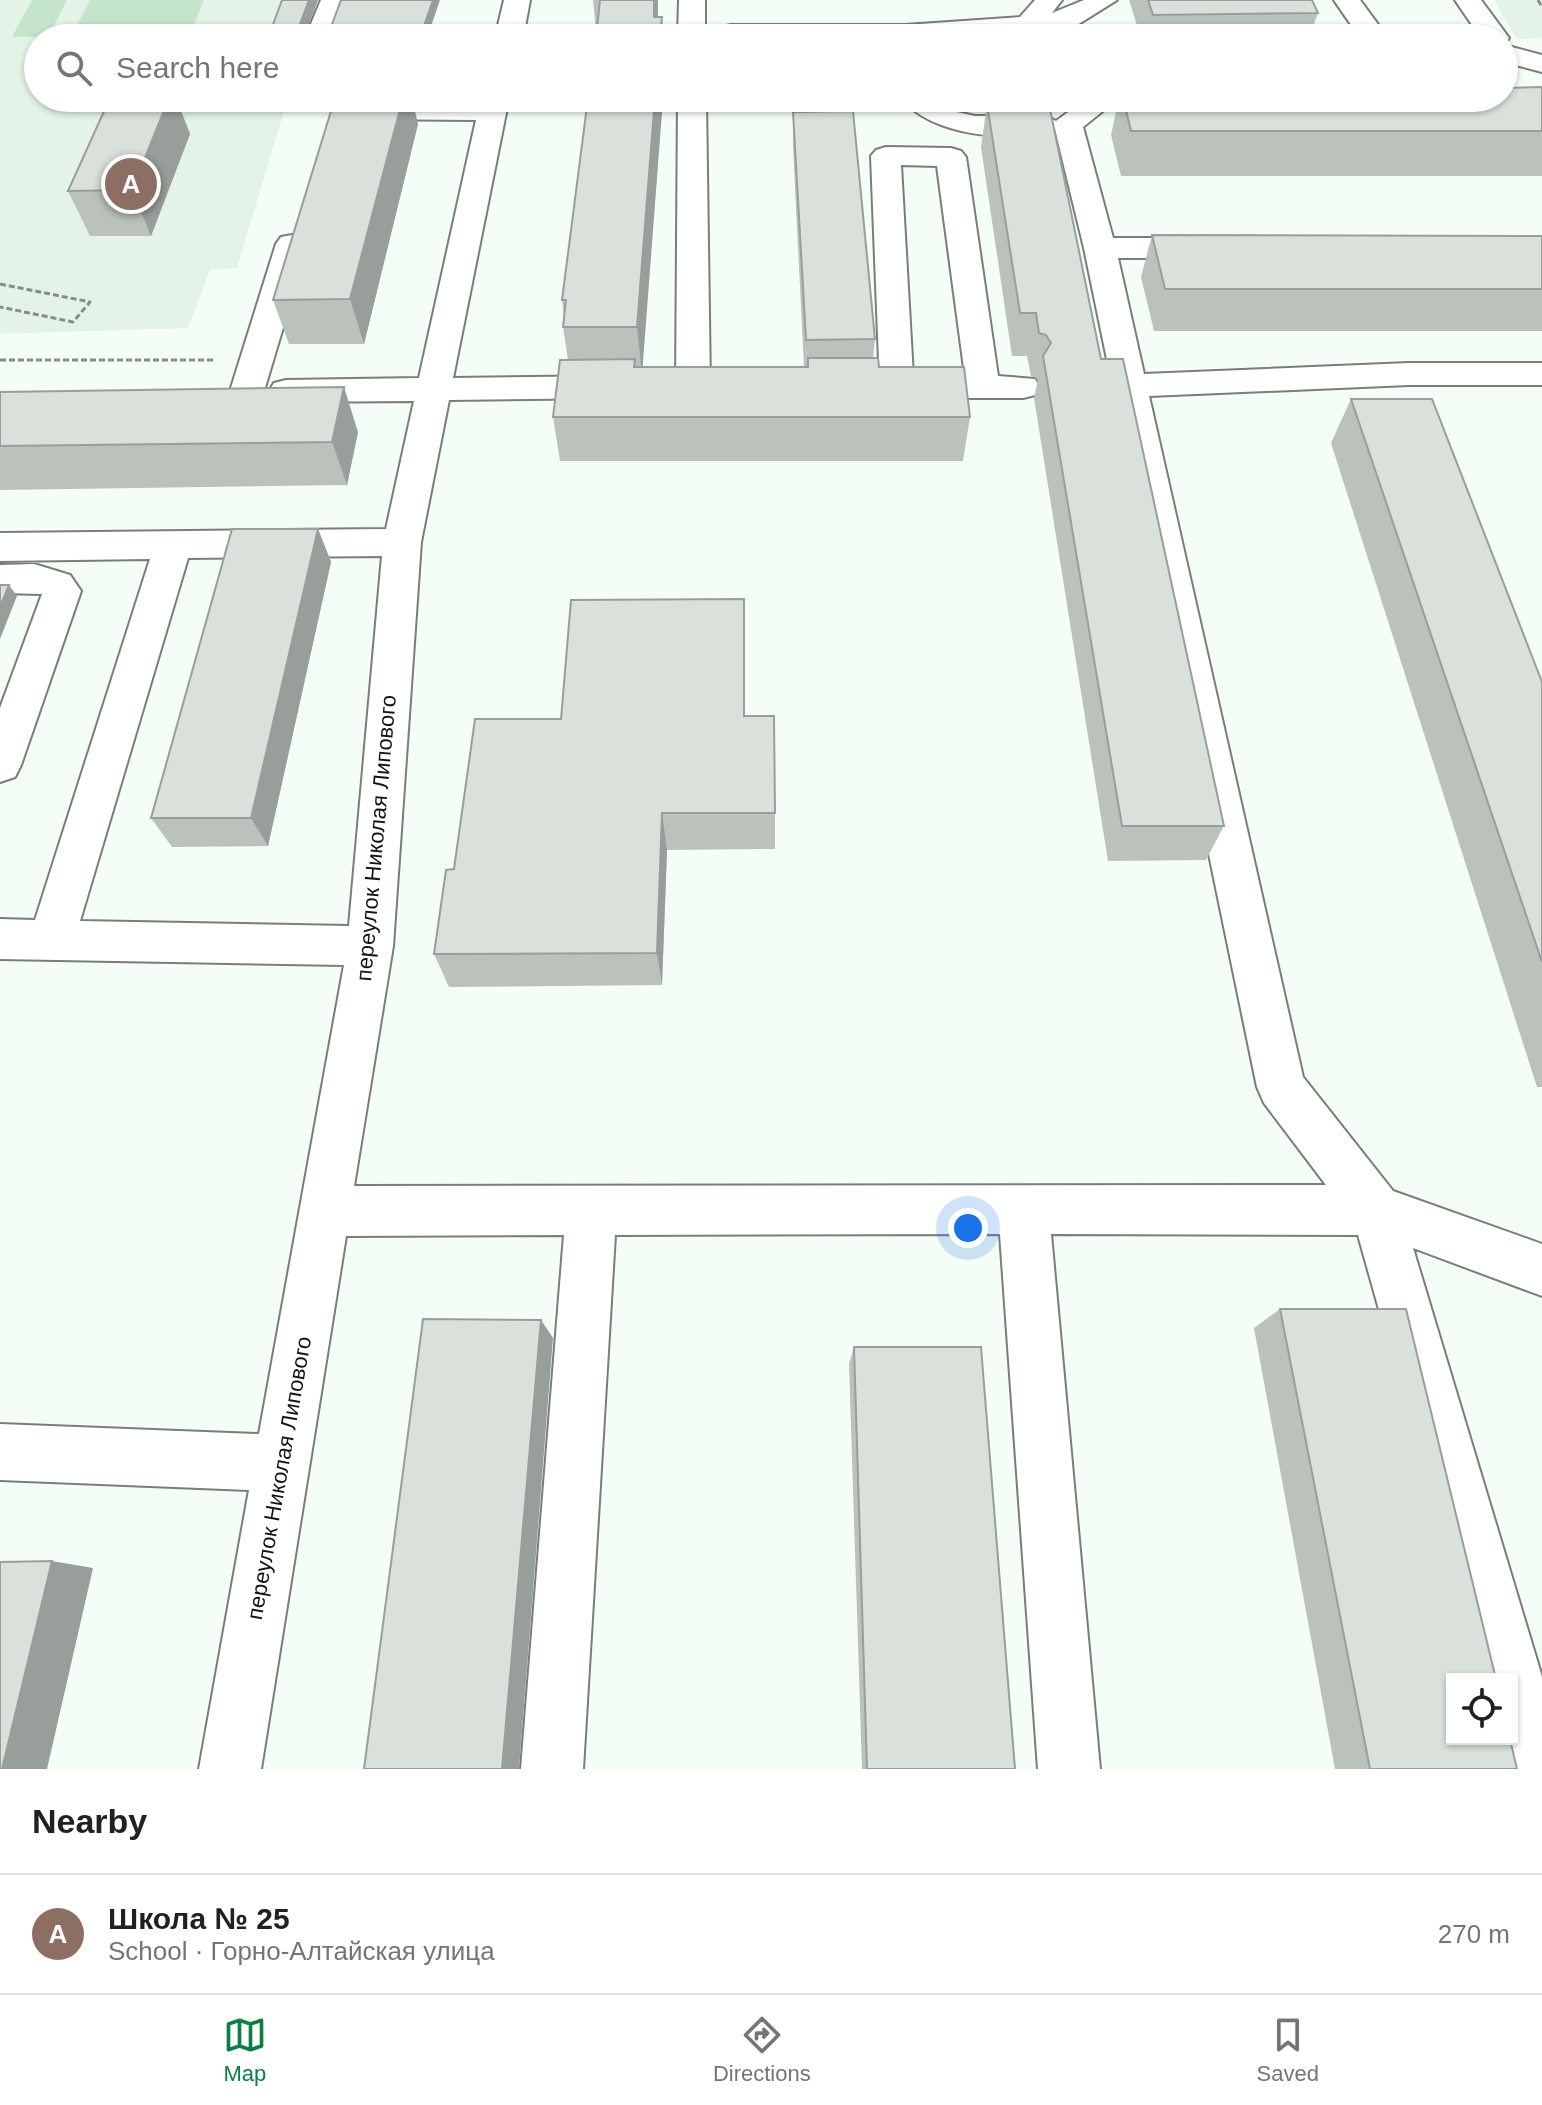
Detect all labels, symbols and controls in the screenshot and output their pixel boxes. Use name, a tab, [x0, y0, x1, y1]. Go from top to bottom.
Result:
search box	[24, 24, 1518, 112]
icon: search	[52, 46, 96, 90]
text: Search here	[116, 51, 279, 84]
pin: A	[105, 154, 157, 214]
street label: переулок Николая Липового	[351, 694, 401, 982]
your location	[948, 1208, 988, 1248]
street label: переулок Николая Липового	[242, 1334, 316, 1622]
map controls	[1446, 1673, 1518, 1745]
button: locate	[1446, 1673, 1518, 1745]
text: Nearby	[32, 1802, 147, 1840]
text: Школа № 25	[108, 1902, 290, 1935]
text: A	[49, 1919, 67, 1949]
text: 270 m	[1438, 1919, 1510, 1949]
text: School · Горно-Алтайская улица	[108, 1936, 495, 1966]
tab: Map	[223, 2013, 267, 2087]
tab: Directions	[713, 2013, 811, 2087]
tab: Saved	[1257, 2013, 1319, 2087]

